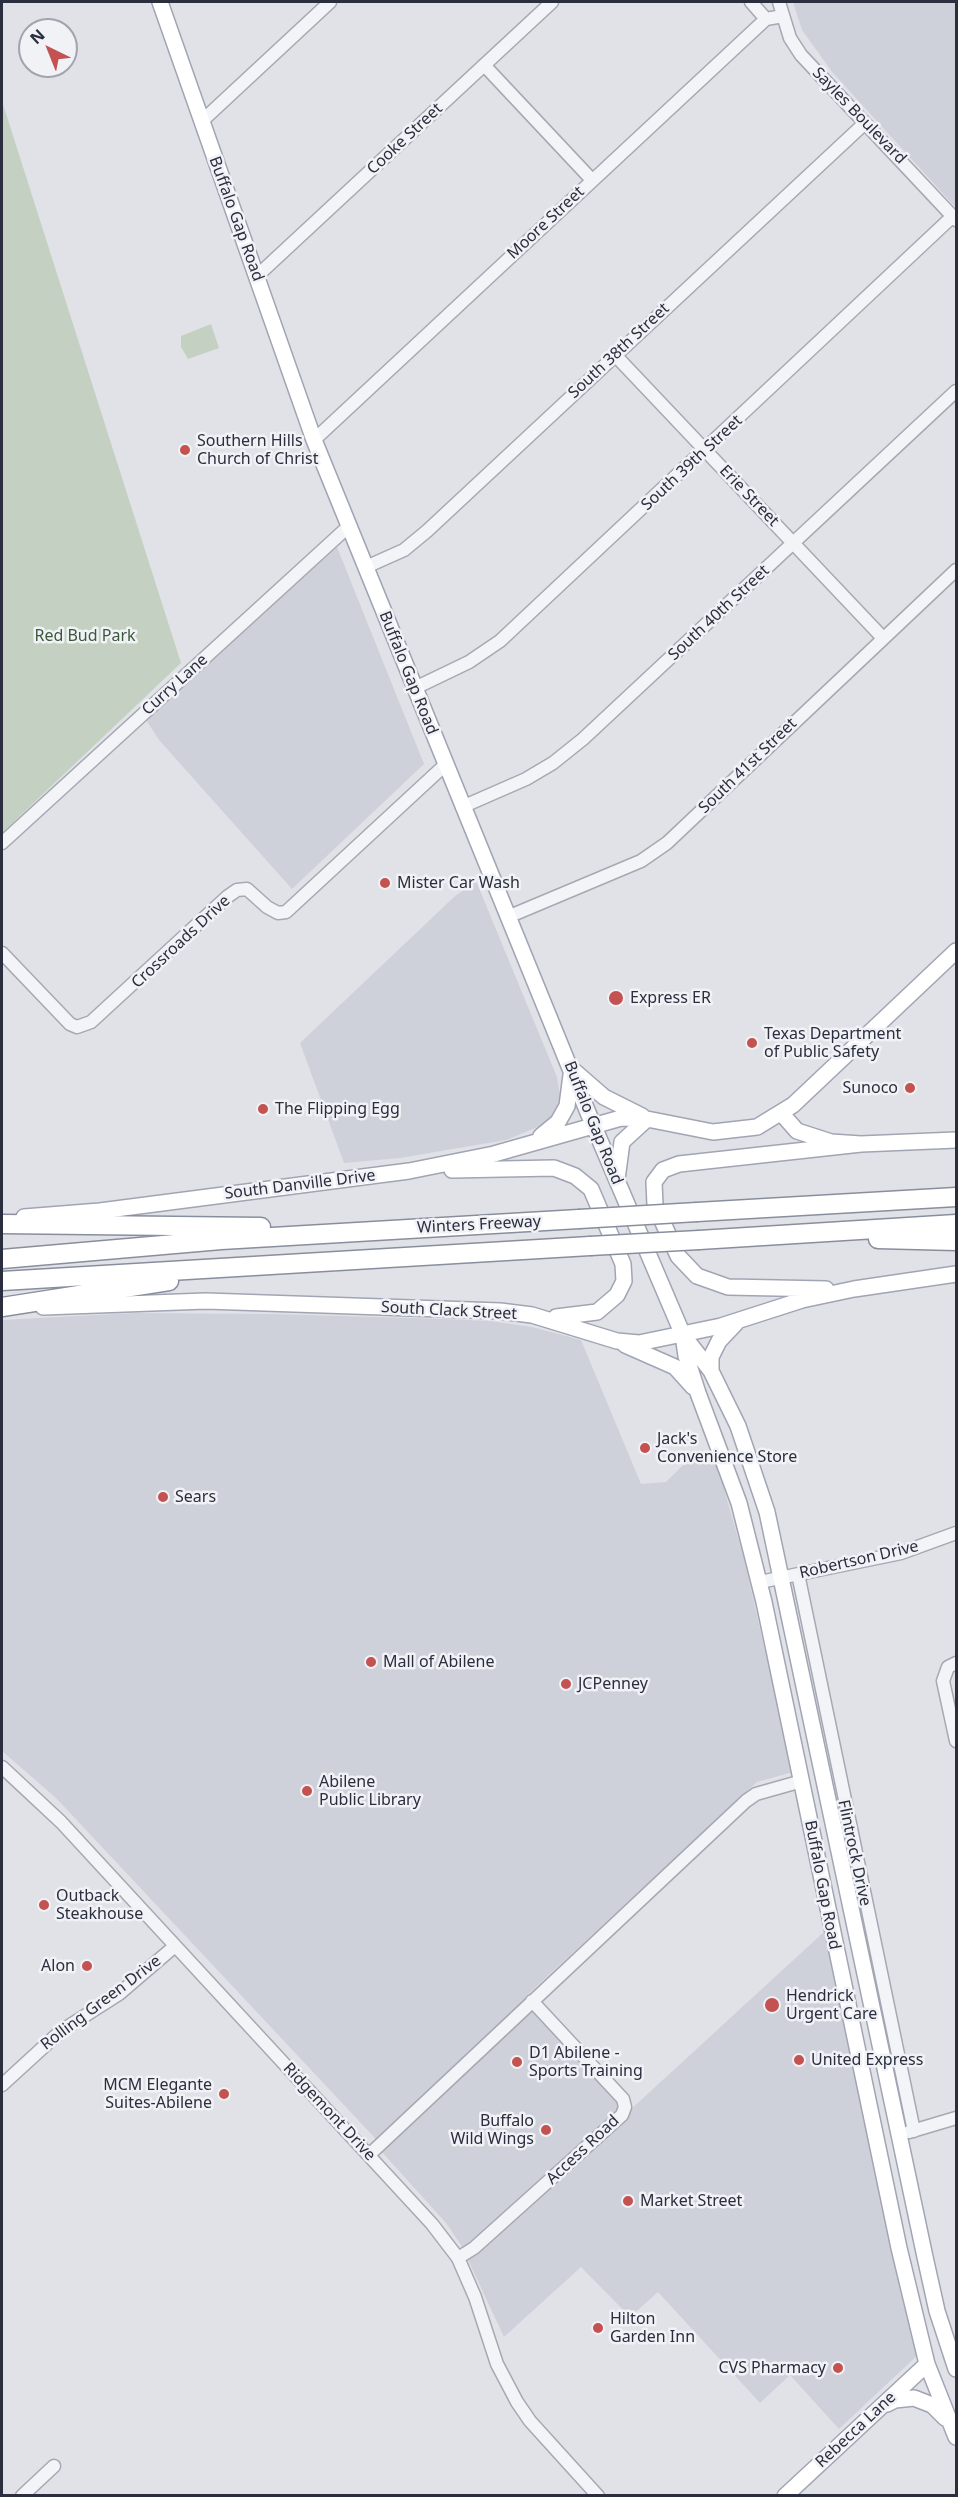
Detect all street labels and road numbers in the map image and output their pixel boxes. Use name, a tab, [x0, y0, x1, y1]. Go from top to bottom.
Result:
street label: Sayles Boulevard	[808, 64, 910, 168]
street label: Cooke Street	[363, 99, 447, 179]
street label: Buffalo Gap Road	[205, 154, 267, 284]
street label: Moore Street	[504, 183, 588, 263]
street label: South 38th Street	[565, 299, 673, 403]
street label: South 39th Street	[638, 411, 746, 515]
street label: Erie Street	[715, 461, 783, 531]
street label: South 40th Street	[665, 561, 773, 665]
street label: Buffalo Gap Road	[375, 609, 441, 737]
street label: Curry Lane	[138, 650, 212, 720]
street label: South 41st Street	[695, 714, 801, 818]
street label: Crossroads Drive	[128, 891, 234, 993]
street label: Buffalo Gap Road	[560, 1059, 626, 1187]
street label: South Danville Drive	[223, 1166, 377, 1204]
street label: Winters Freeway	[417, 1212, 541, 1238]
street label: South Clack Street	[380, 1298, 518, 1324]
street label: Robertson Drive	[797, 1537, 921, 1583]
street label: Flintrock Drive	[833, 1798, 875, 1908]
street label: Buffalo Gap Road	[800, 1819, 844, 1951]
street label: Rolling Green Drive	[37, 1952, 165, 2054]
street label: Ridgemont Drive	[279, 2059, 379, 2165]
street label: Access Road	[543, 2111, 623, 2189]
street label: Rebecca Lane	[812, 2388, 900, 2472]

